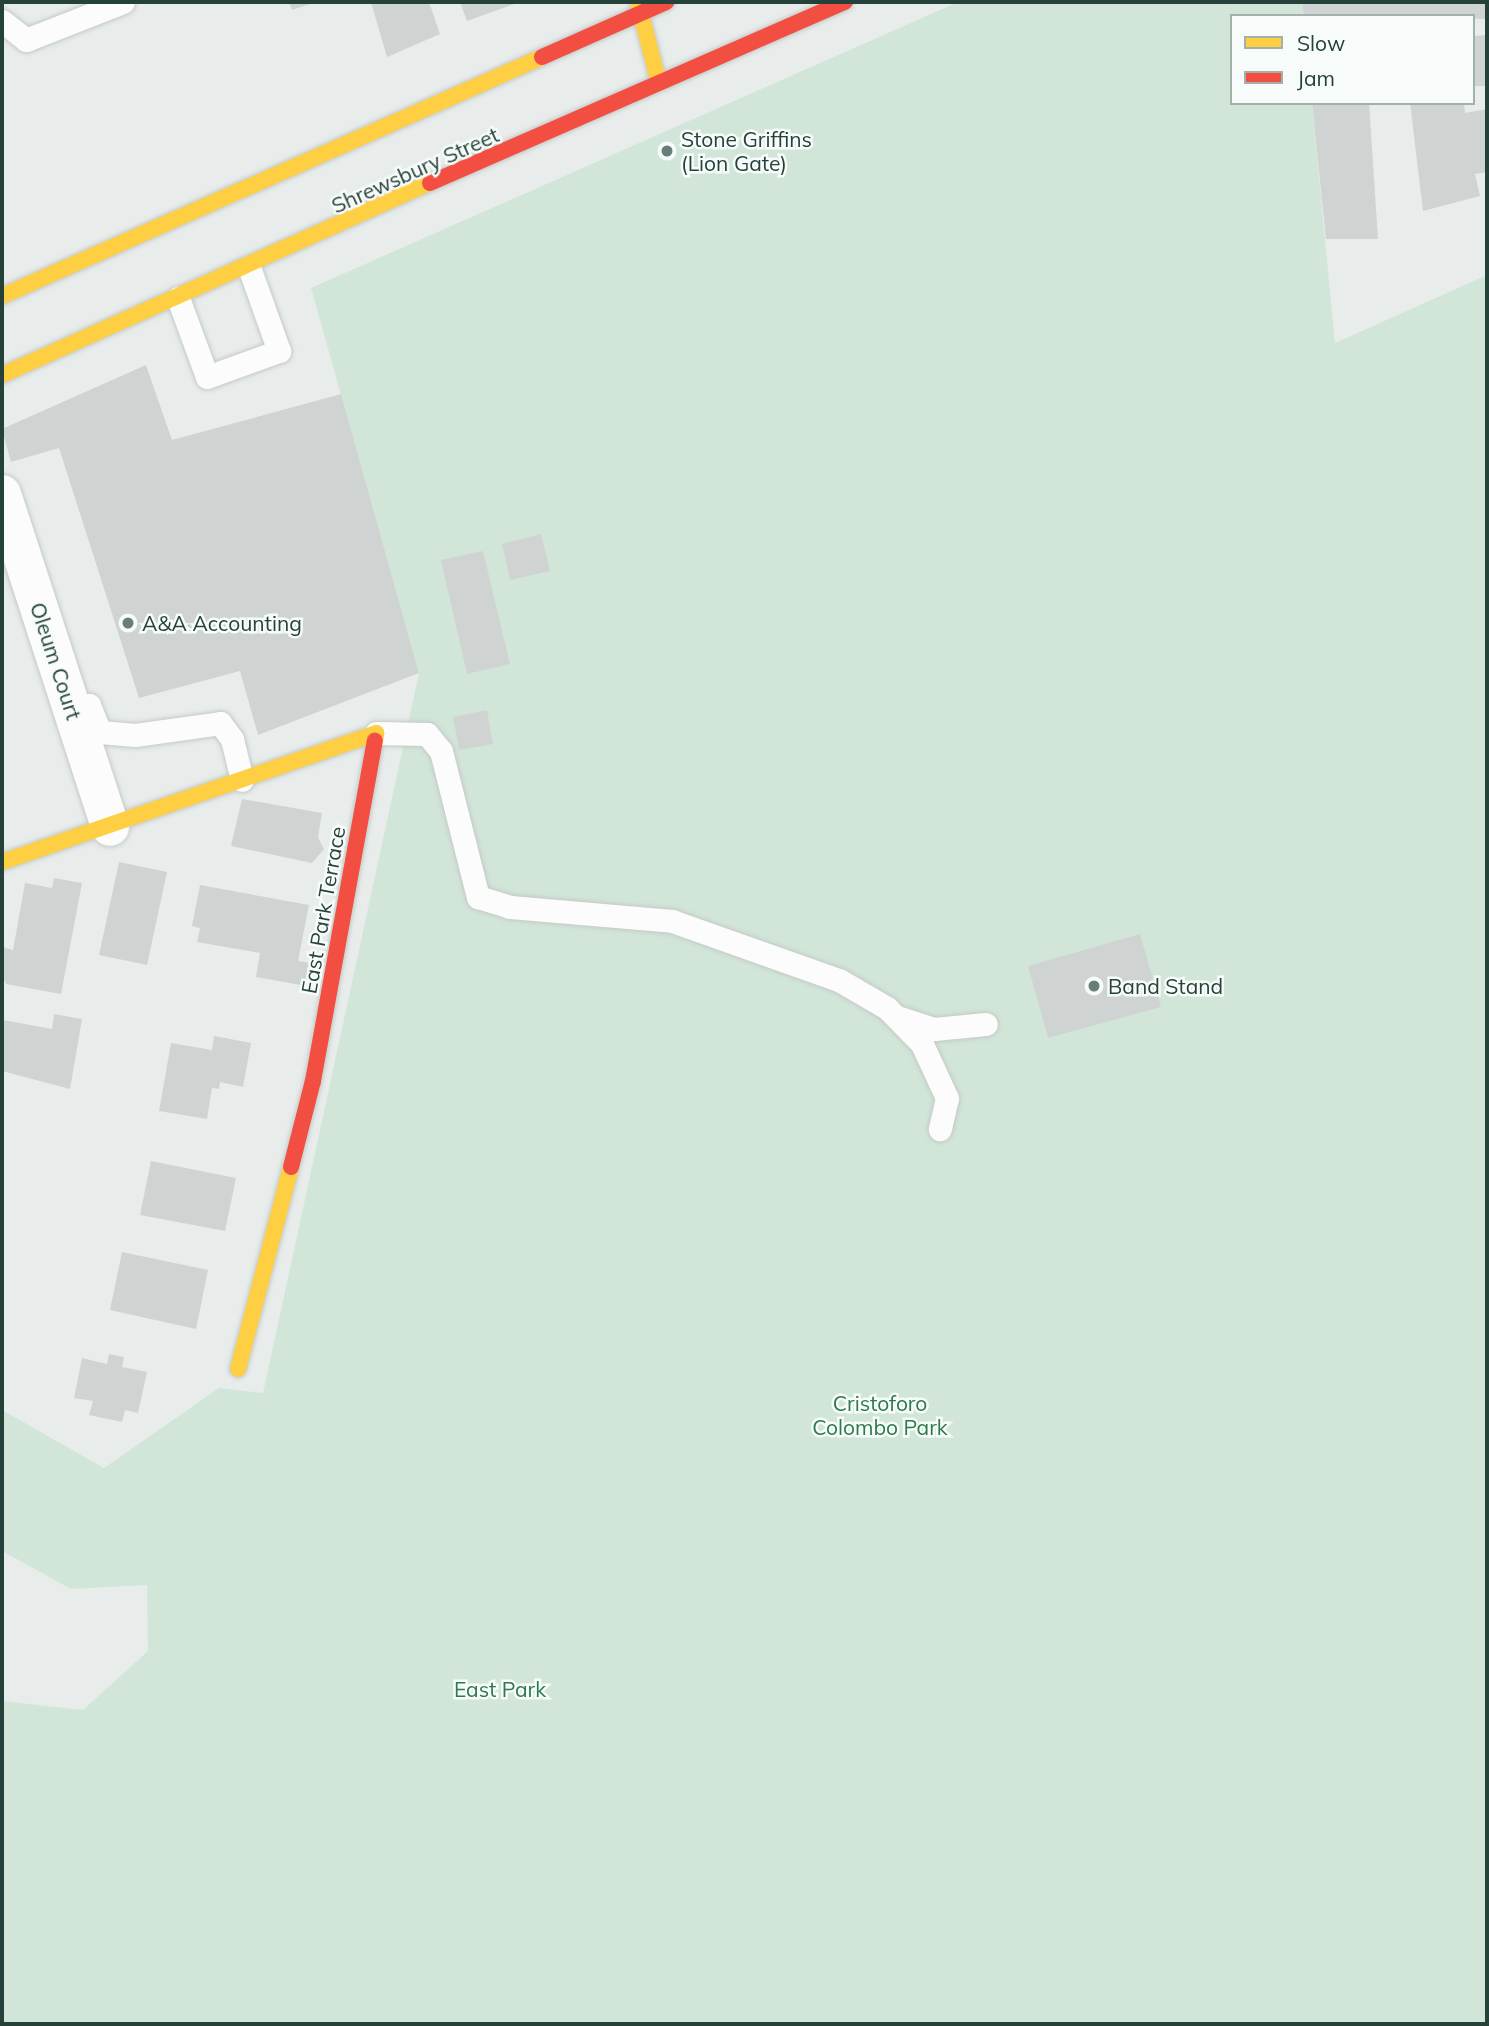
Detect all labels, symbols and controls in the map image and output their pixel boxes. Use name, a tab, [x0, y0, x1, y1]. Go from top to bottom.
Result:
legend	[1230, 14, 1475, 105]
text: Slow	[1297, 30, 1345, 56]
text: Jam	[1297, 65, 1335, 91]
street label: Shrewsbury Street	[328, 122, 502, 218]
place label: Stone Griffins (Lion Gate)	[681, 126, 812, 176]
marker: Stone Griffins (Lion Gate)	[659, 143, 675, 159]
street label: Oleum Court	[25, 599, 87, 723]
place label: A&A Accounting	[142, 610, 302, 636]
marker: A&A Accounting	[120, 615, 136, 631]
street label: East Park Terrace	[296, 824, 350, 996]
place label: Band Stand	[1108, 973, 1223, 999]
marker: Band Stand	[1086, 978, 1102, 994]
park label: Cristoforo Colombo Park	[812, 1390, 948, 1440]
park label: East Park	[454, 1676, 546, 1702]

